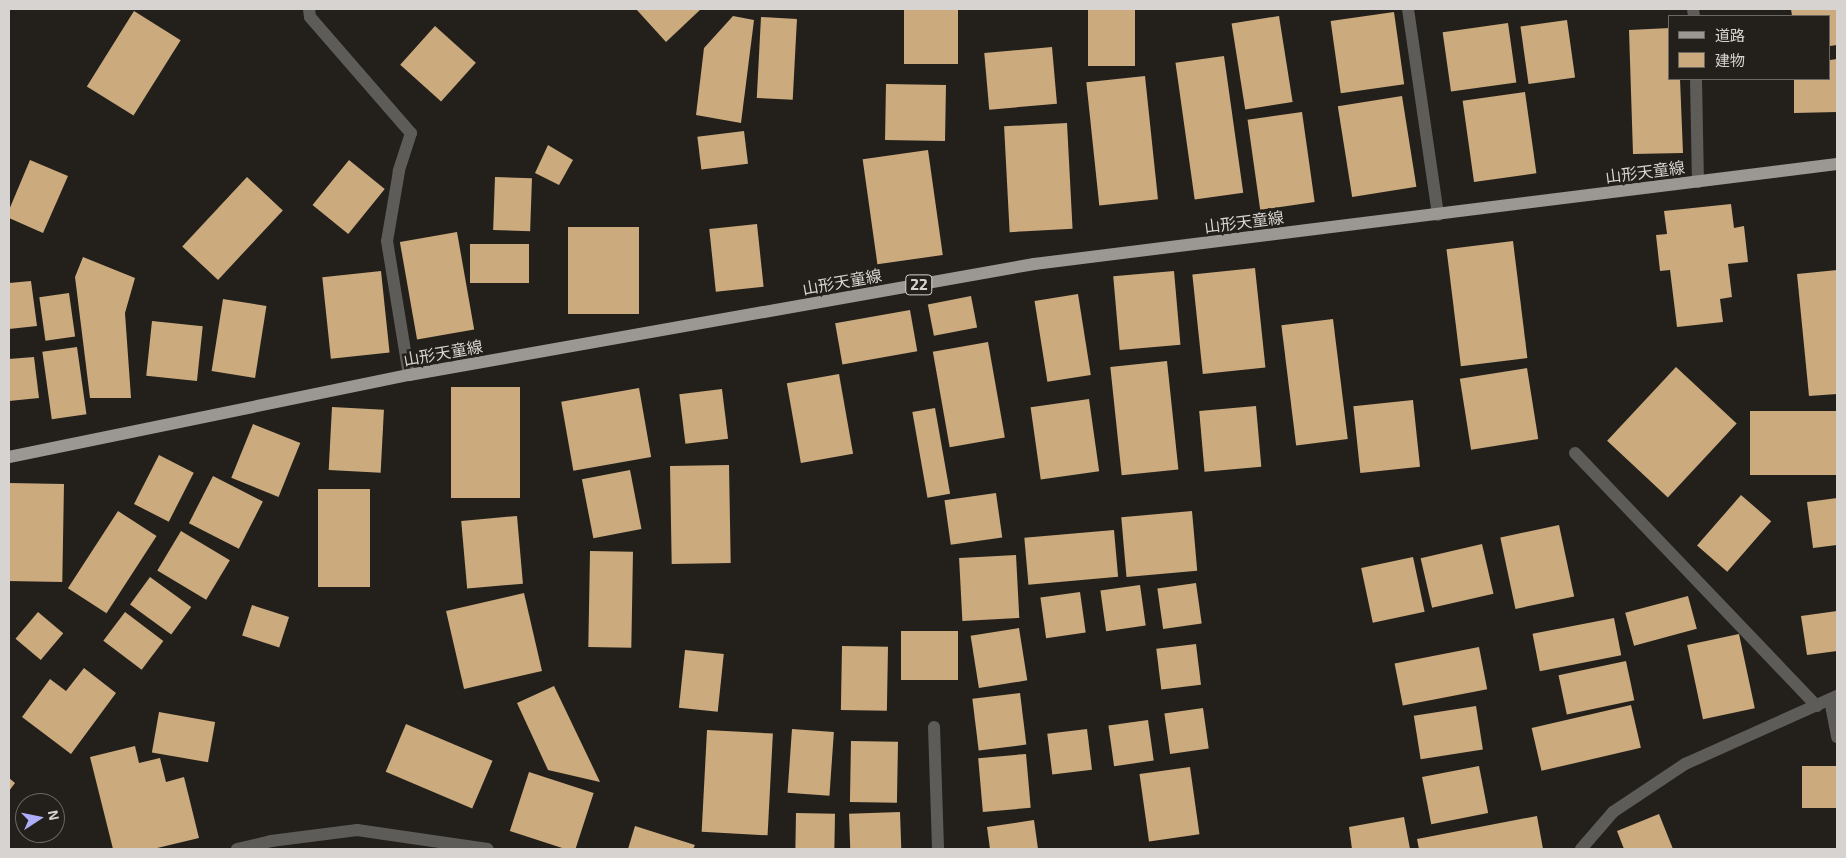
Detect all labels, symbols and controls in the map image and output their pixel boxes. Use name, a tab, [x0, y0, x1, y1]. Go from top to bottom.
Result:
legend	[1668, 15, 1831, 80]
text: 道路	[1715, 26, 1745, 44]
text: 建物	[1715, 51, 1745, 69]
street label: 山形天童線	[1604, 158, 1686, 186]
street label: 山形天童線	[1203, 208, 1285, 236]
street label: 山形天童線	[801, 266, 883, 298]
road number: 22	[905, 272, 933, 298]
street label: 山形天童線	[402, 337, 484, 369]
north arrow	[15, 793, 65, 843]
text: N	[45, 809, 64, 822]

